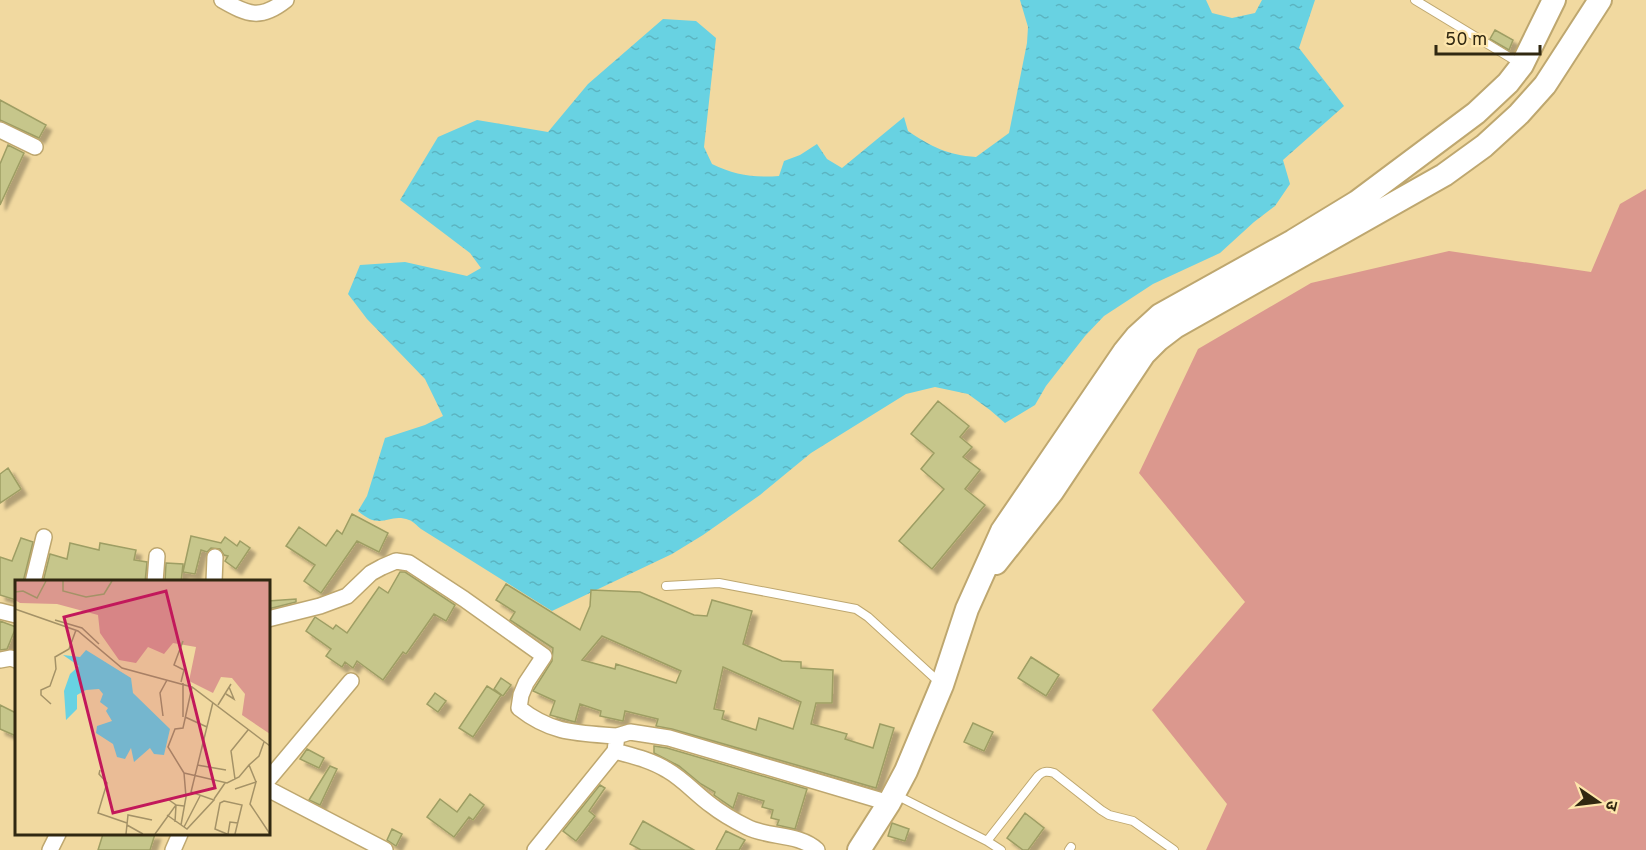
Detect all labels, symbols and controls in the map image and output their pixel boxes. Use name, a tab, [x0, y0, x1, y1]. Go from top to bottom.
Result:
scale bar	[1436, 18, 1540, 56]
text: 50 m	[1445, 29, 1487, 52]
inset map	[15, 580, 270, 835]
north arrow	[1568, 772, 1628, 832]
text: उ	[1600, 798, 1621, 813]

